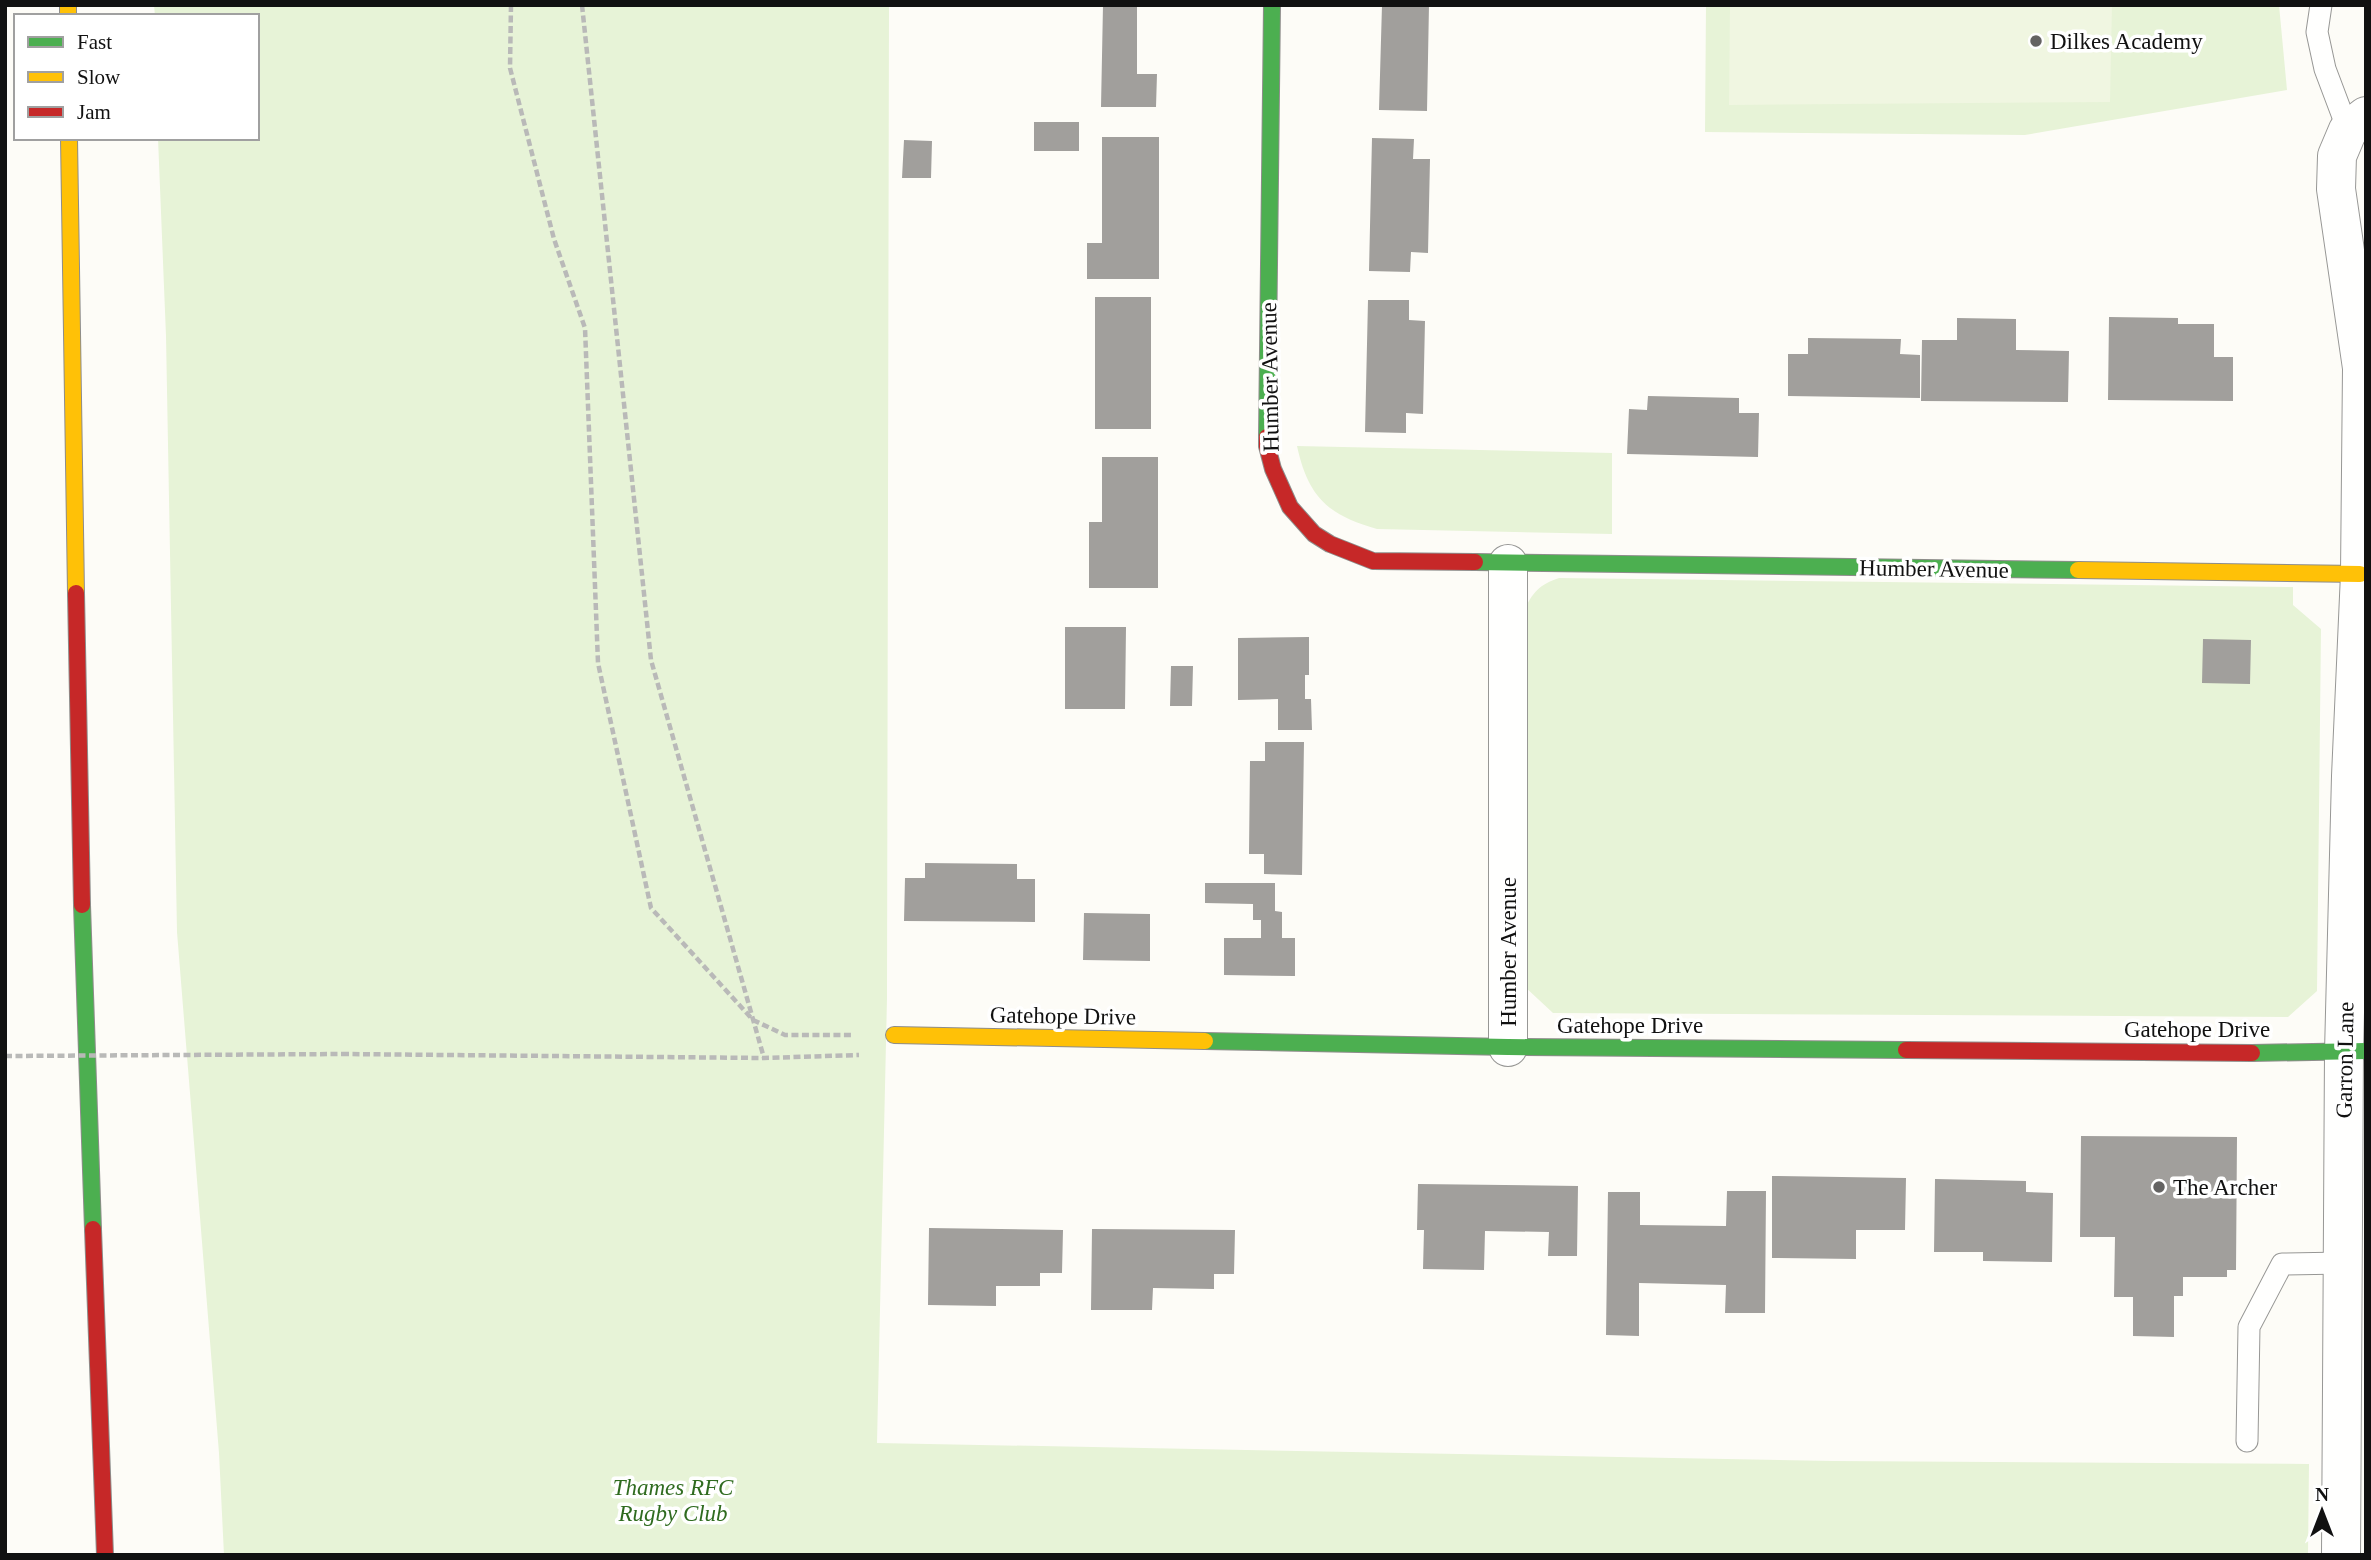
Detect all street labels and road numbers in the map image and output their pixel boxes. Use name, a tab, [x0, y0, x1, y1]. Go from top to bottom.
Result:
street label: Humber Avenue	[1256, 302, 1284, 452]
street label: Humber Avenue	[1859, 555, 2009, 583]
street label: Humber Avenue	[1496, 877, 1521, 1027]
street label: Garron Lane	[2331, 1001, 2359, 1119]
street label: Gatehope Drive	[990, 1002, 1136, 1030]
street label: Gatehope Drive	[1557, 1013, 1703, 1038]
street label: Gatehope Drive	[2124, 1017, 2270, 1042]

